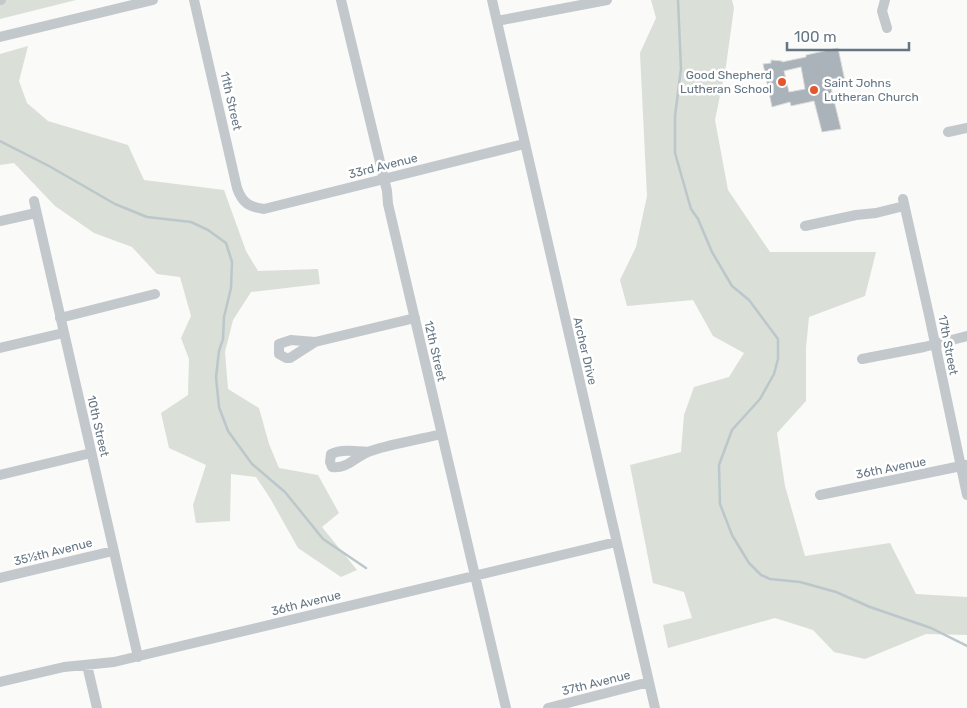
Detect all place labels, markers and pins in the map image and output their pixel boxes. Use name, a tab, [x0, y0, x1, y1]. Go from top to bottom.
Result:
place label: Good Shepherd Lutheran School	[680, 68, 772, 96]
marker: Good Shepherd Lutheran School	[776, 76, 788, 88]
place label: Saint Johns Lutheran Church	[824, 76, 919, 104]
marker: Saint Johns Lutheran Church	[808, 84, 820, 96]

